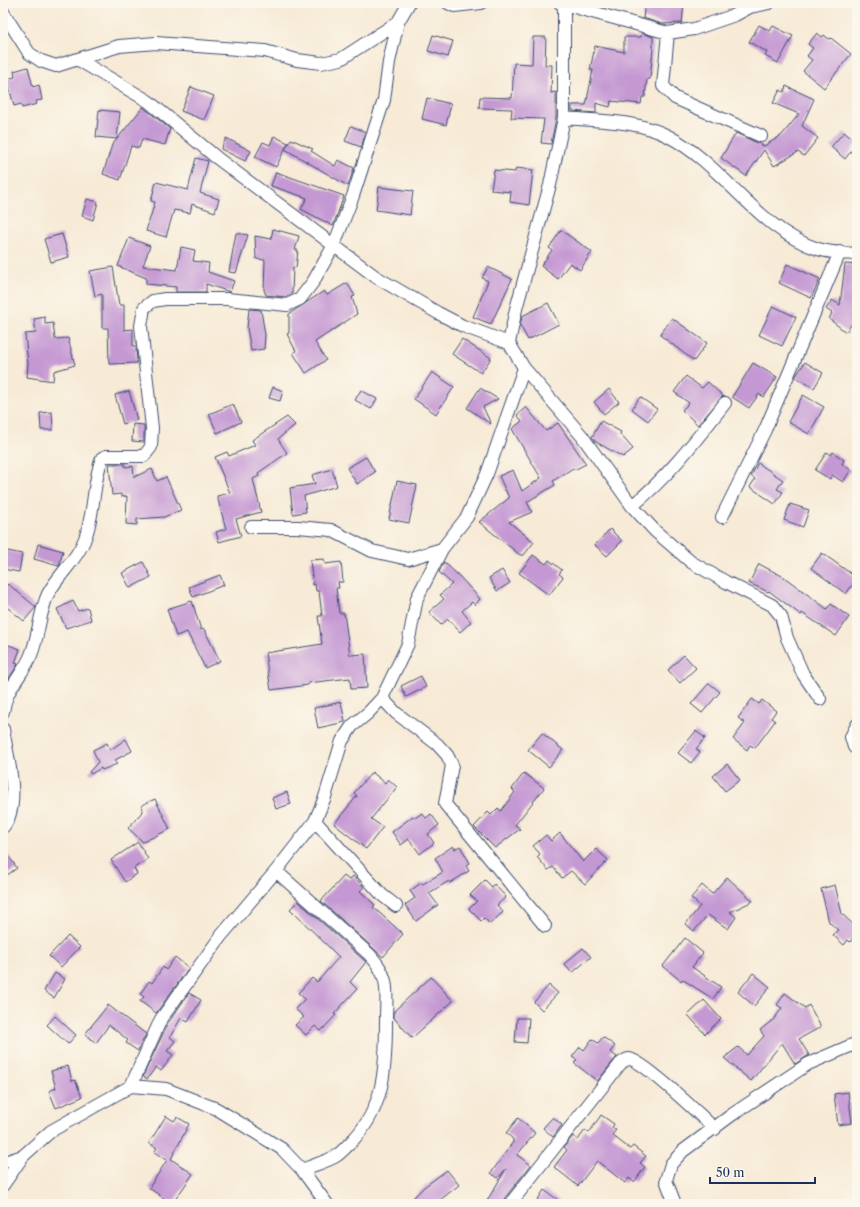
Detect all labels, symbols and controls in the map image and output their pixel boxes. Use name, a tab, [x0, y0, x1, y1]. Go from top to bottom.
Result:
scale bar	[710, 1159, 815, 1185]
text: 50 m	[716, 1165, 745, 1180]

